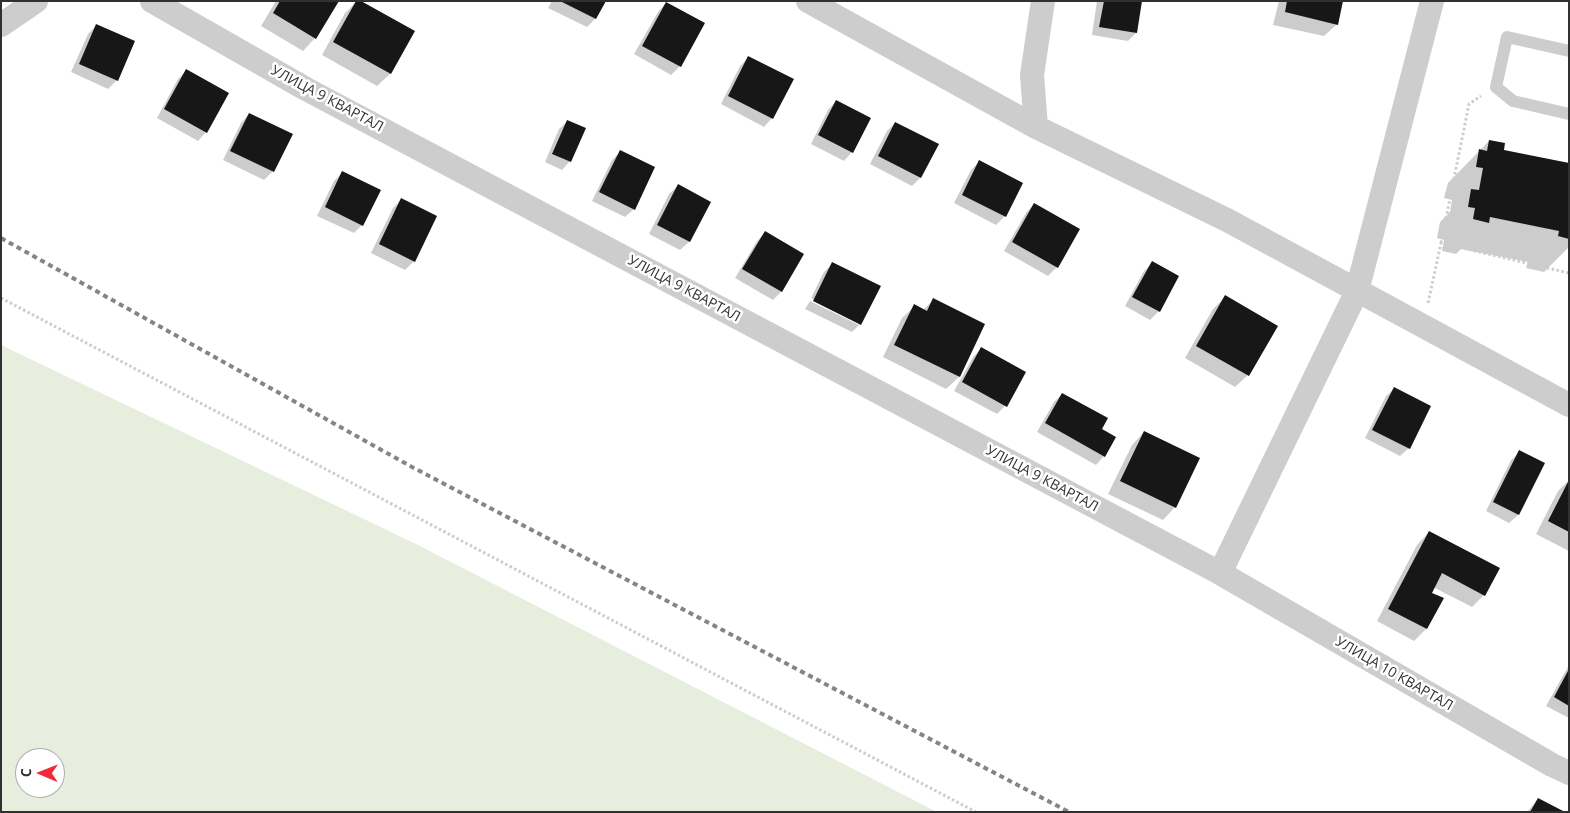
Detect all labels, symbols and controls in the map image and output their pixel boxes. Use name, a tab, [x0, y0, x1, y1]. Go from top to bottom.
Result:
street label: УЛИЦА 9 КВАРТАЛ	[268, 62, 386, 136]
street label: УЛИЦА 9 КВАРТАЛ	[625, 252, 743, 326]
street label: УЛИЦА 9 КВАРТАЛ	[983, 442, 1101, 516]
street label: УЛИЦА 10 КВАРТАЛ	[1332, 634, 1456, 714]
north arrow	[15, 748, 65, 798]
text: С	[16, 768, 35, 777]

